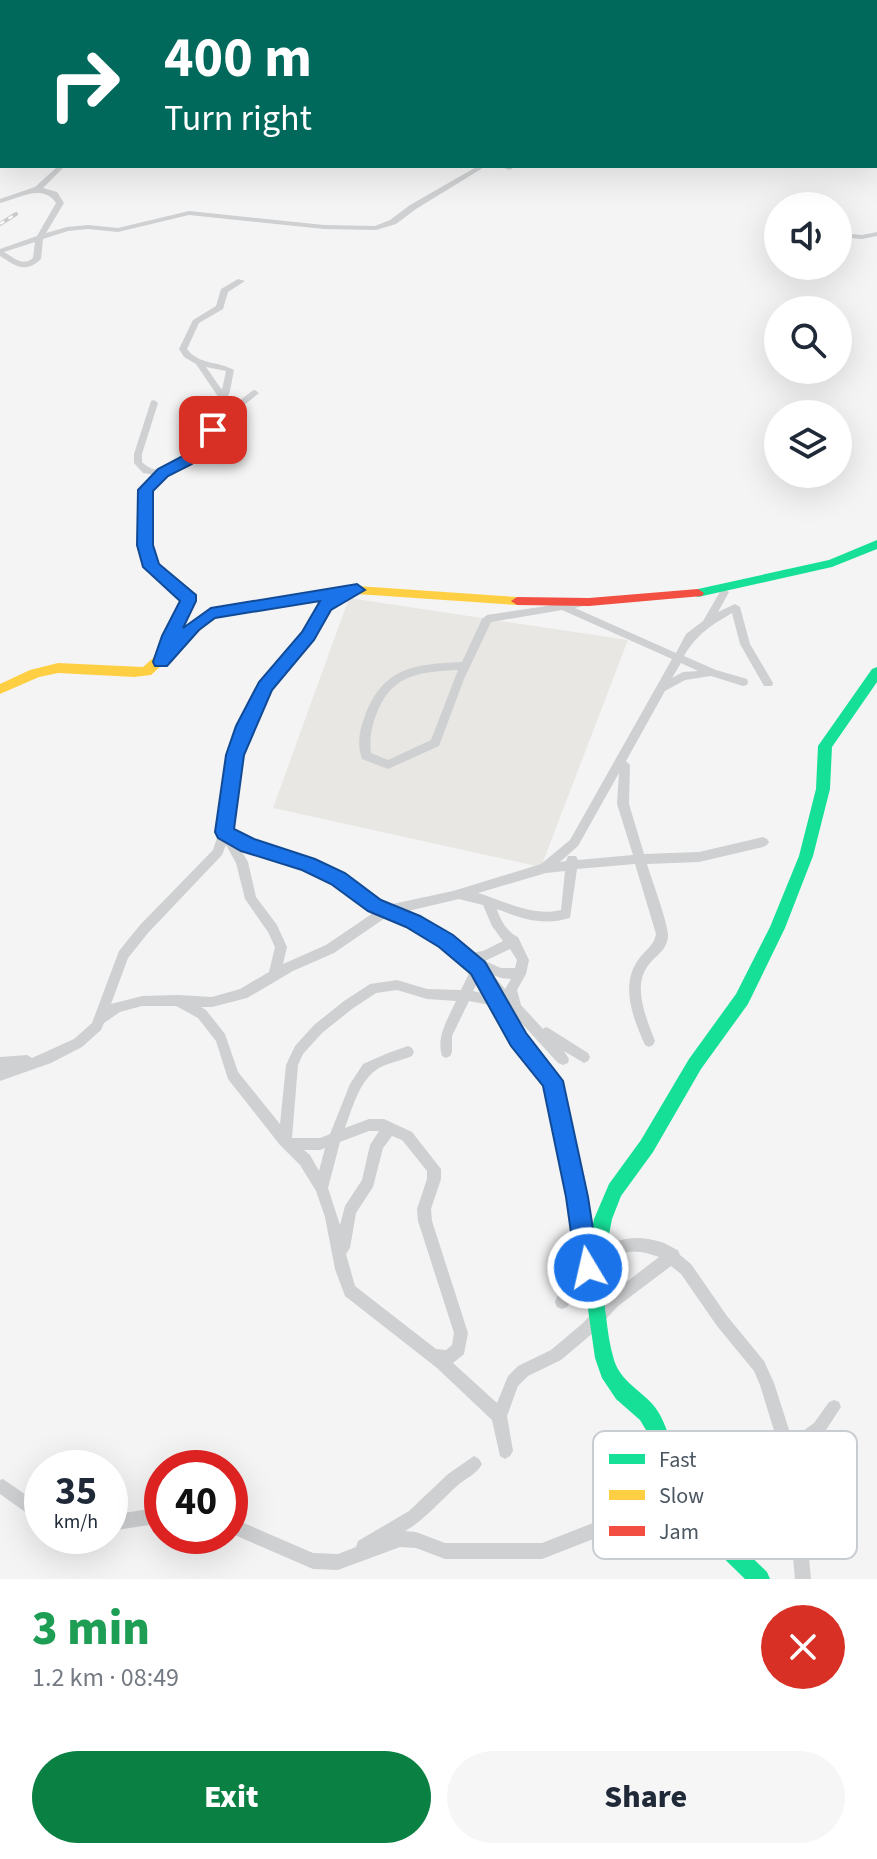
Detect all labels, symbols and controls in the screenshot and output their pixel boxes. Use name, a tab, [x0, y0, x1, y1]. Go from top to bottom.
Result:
text: 400 m	[164, 19, 312, 98]
icon: right	[32, 32, 136, 136]
text: Turn right	[164, 93, 312, 144]
map controls	[764, 192, 852, 488]
button: sound	[764, 192, 852, 280]
button: search	[764, 296, 852, 384]
pin	[179, 396, 247, 464]
button: layers	[764, 400, 852, 488]
icon: arrive	[191, 408, 235, 452]
position arrow	[546, 1226, 630, 1310]
legend	[593, 1431, 857, 1559]
text: Fast	[659, 1444, 697, 1476]
speed limit sign: 40	[144, 1450, 248, 1554]
text: 35	[55, 1463, 97, 1520]
text: Slow	[659, 1480, 704, 1512]
text: km/h	[54, 1508, 98, 1536]
text: Jam	[659, 1516, 699, 1548]
text: 3 min	[32, 1595, 150, 1663]
button: close	[761, 1605, 845, 1689]
text: 1.2 km · 08:49	[32, 1659, 179, 1696]
button: Exit	[32, 1751, 431, 1843]
button: Share	[447, 1751, 845, 1843]

